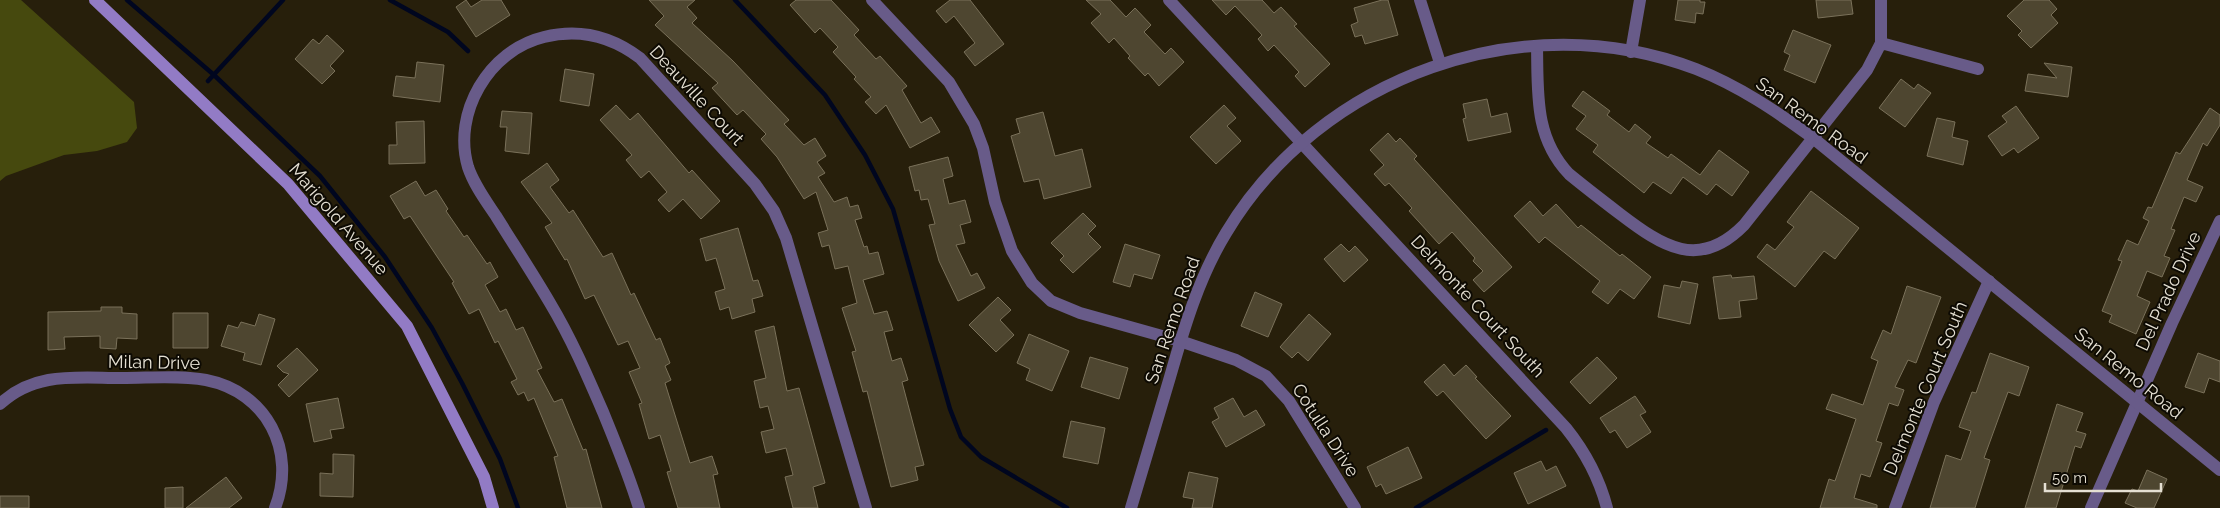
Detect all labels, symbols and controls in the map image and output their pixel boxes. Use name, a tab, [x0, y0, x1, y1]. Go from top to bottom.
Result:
street label: Deauville Court	[645, 41, 749, 149]
street label: San Remo Road	[1752, 72, 1872, 168]
street label: Marigold Avenue	[285, 159, 393, 279]
street label: Del Prado Drive	[2131, 228, 2205, 354]
street label: Delmonte Court South	[1407, 231, 1549, 381]
street label: San Remo Road	[1140, 254, 1204, 386]
street label: Delmonte Court South	[1879, 298, 1971, 478]
street label: San Remo Road	[2071, 323, 2187, 423]
street label: Milan Drive	[108, 351, 201, 373]
street label: Cotulla Drive	[1288, 380, 1364, 481]
scale bar	[2045, 460, 2161, 492]
text: 50 m	[2052, 469, 2087, 487]

